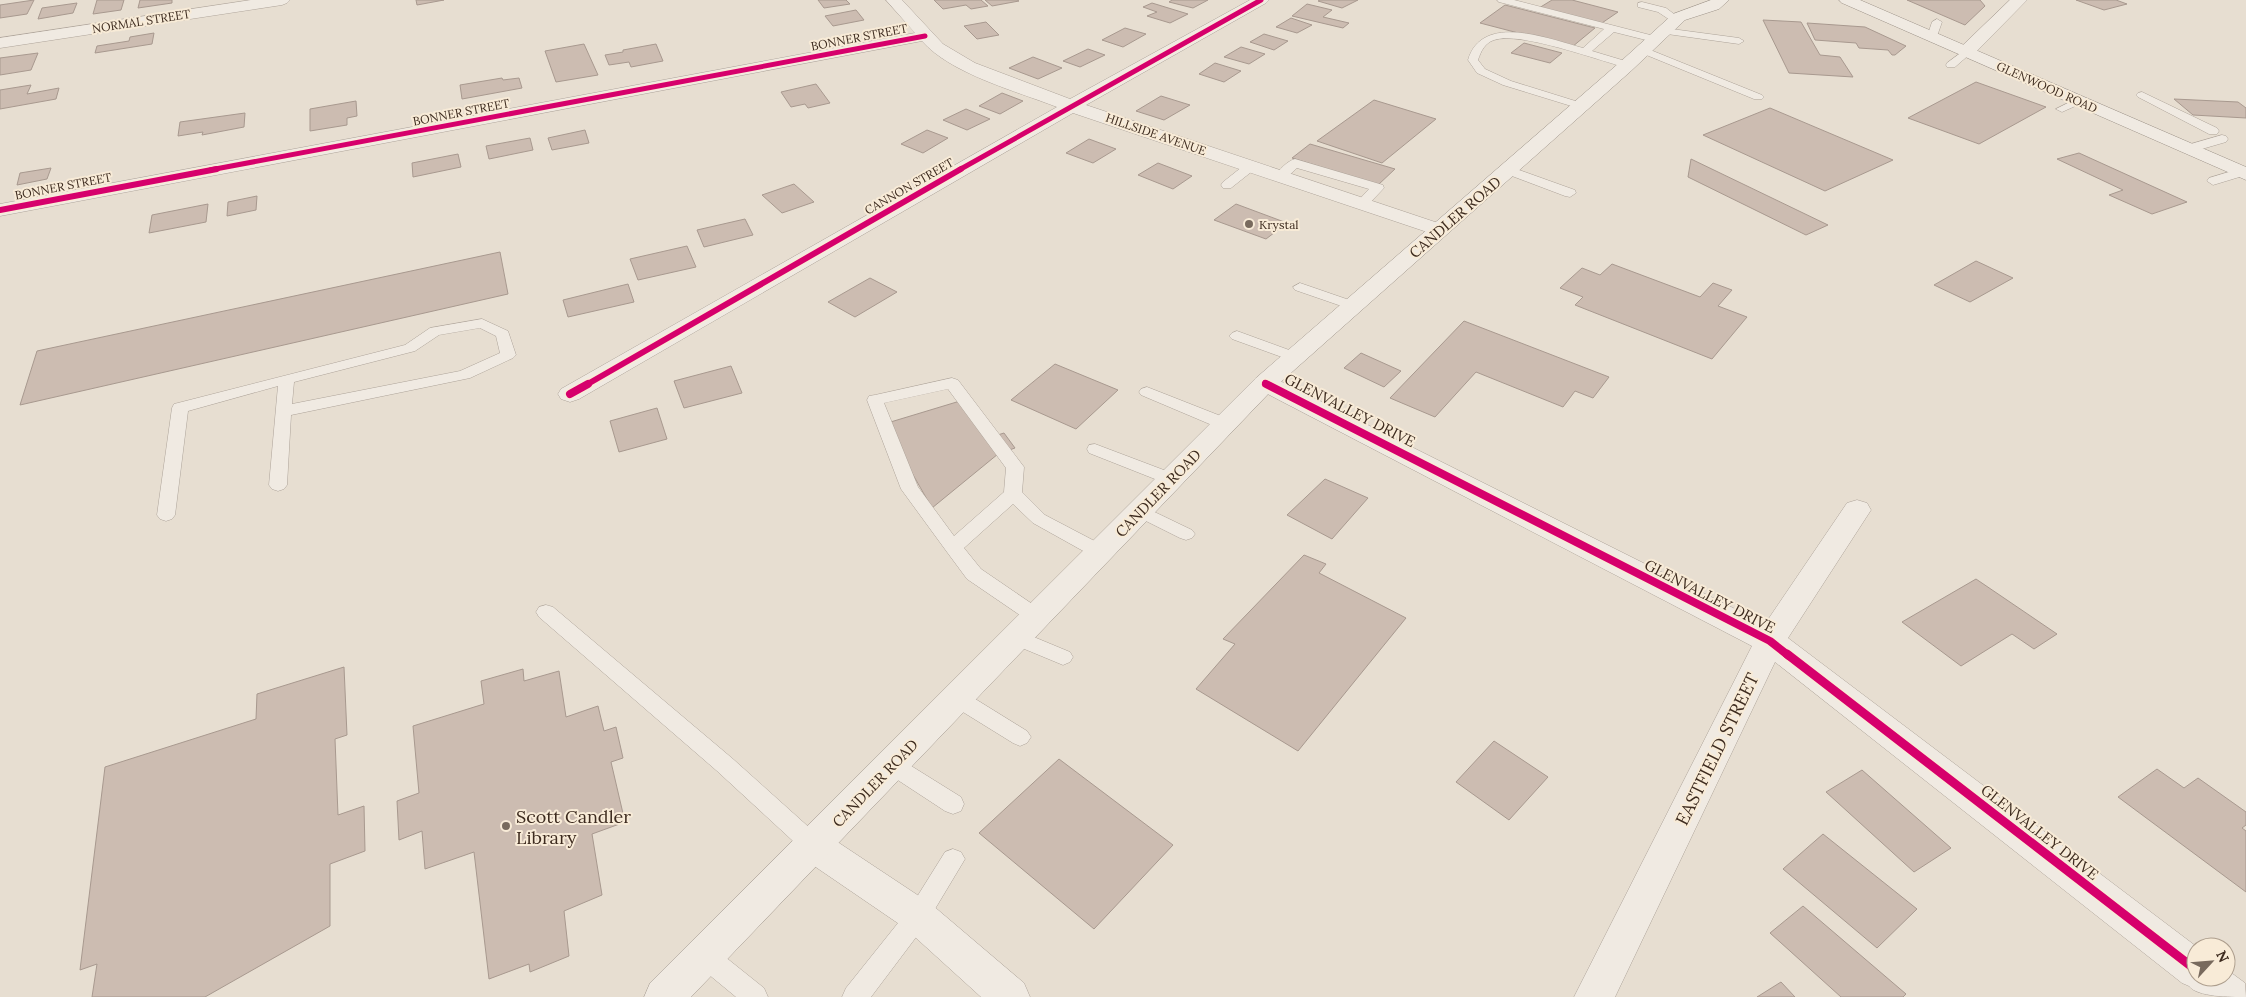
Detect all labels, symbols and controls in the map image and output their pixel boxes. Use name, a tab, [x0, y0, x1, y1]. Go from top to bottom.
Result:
street label: NORMAL STREET	[91, 6, 192, 36]
street label: BONNER STREET	[809, 20, 909, 54]
street label: GLENWOOD ROAD	[1994, 58, 2100, 116]
street label: BONNER STREET	[411, 95, 511, 129]
street label: HILLSIDE AVENUE	[1104, 110, 1208, 158]
street label: CANNON STREET	[862, 154, 956, 218]
street label: BONNER STREET	[13, 169, 113, 203]
street label: CANDLER ROAD	[1405, 172, 1505, 262]
place label: Krystal	[1259, 217, 1299, 232]
marker: Krystal	[1243, 218, 1255, 230]
street label: GLENVALLEY DRIVE	[1281, 369, 1419, 451]
street label: CANDLER ROAD	[1111, 445, 1205, 541]
street label: GLENVALLEY DRIVE	[1641, 555, 1779, 637]
street label: EASTFIELD STREET	[1670, 669, 1764, 829]
street label: CANDLER ROAD	[828, 735, 922, 831]
street label: GLENVALLEY DRIVE	[1977, 780, 2103, 884]
place label: Scott Candler Library	[516, 805, 631, 849]
marker: Scott Candler Library	[500, 820, 512, 832]
north arrow	[2186, 937, 2236, 987]
text: N	[2212, 947, 2233, 965]

